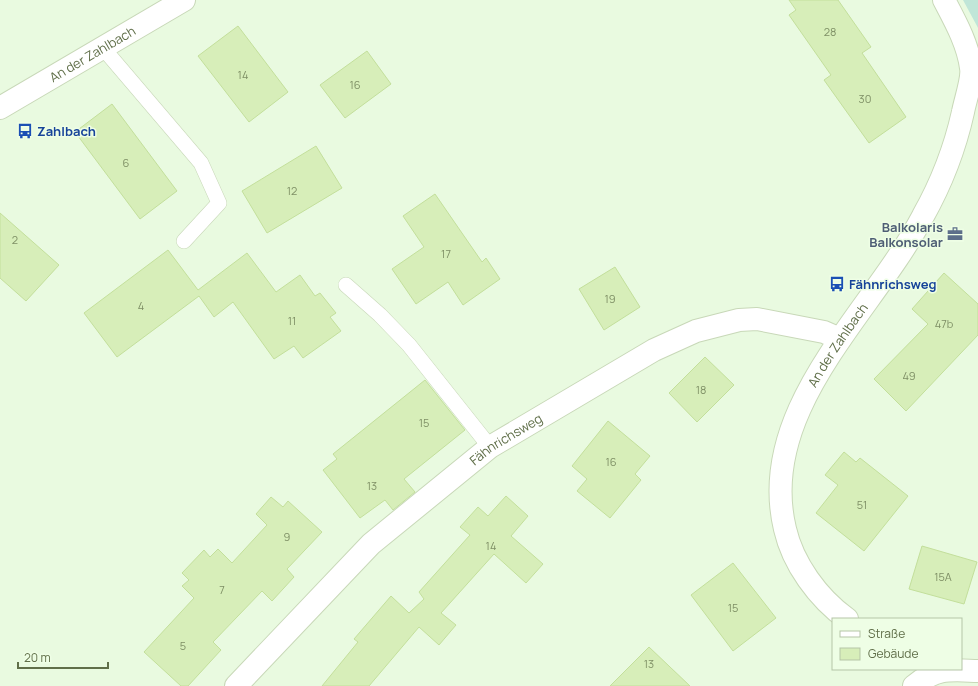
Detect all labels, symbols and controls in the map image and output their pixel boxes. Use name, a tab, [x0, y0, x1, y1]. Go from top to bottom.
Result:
street label: An der Zahlbach	[46, 22, 139, 86]
house number: 28	[824, 24, 836, 39]
house number: 14	[238, 67, 248, 82]
house number: 16	[349, 77, 361, 92]
house number: 30	[859, 91, 871, 106]
bus stop icon: Zahlbach	[16, 122, 34, 140]
place label: Zahlbach	[37, 122, 96, 140]
house number: 6	[123, 155, 130, 170]
house number: 12	[287, 183, 297, 198]
place label: Balkolaris Balkonsolar	[869, 218, 943, 251]
office icon: Balkolaris Balkonsolar	[946, 225, 964, 243]
house number: 2	[12, 232, 18, 247]
house number: 17	[441, 246, 451, 261]
bus stop icon: Fähnrichsweg	[828, 275, 846, 293]
place label: Fähnrichsweg	[849, 275, 937, 293]
house number: 19	[604, 291, 616, 306]
house number: 4	[138, 298, 144, 313]
street label: An der Zahlbach	[803, 300, 872, 390]
house number: 11	[288, 313, 296, 328]
house number: 47b	[935, 316, 954, 331]
house number: 49	[902, 368, 916, 383]
house number: 18	[696, 382, 706, 397]
street label: Fähnrichsweg	[466, 409, 546, 469]
house number: 15	[419, 415, 429, 430]
house number: 16	[605, 454, 617, 469]
house number: 13	[367, 478, 377, 493]
house number: 51	[857, 497, 867, 512]
house number: 9	[284, 529, 291, 544]
house number: 14	[486, 538, 496, 553]
house number: 15A	[934, 569, 952, 584]
house number: 7	[219, 582, 225, 597]
house number: 15	[728, 600, 738, 615]
legend	[832, 618, 962, 670]
text: Straße	[868, 625, 905, 642]
house number: 5	[180, 638, 186, 653]
scale bar	[18, 644, 108, 670]
text: Gebäude	[868, 645, 919, 662]
text: 20 m	[24, 649, 51, 666]
house number: 13	[644, 656, 654, 671]

